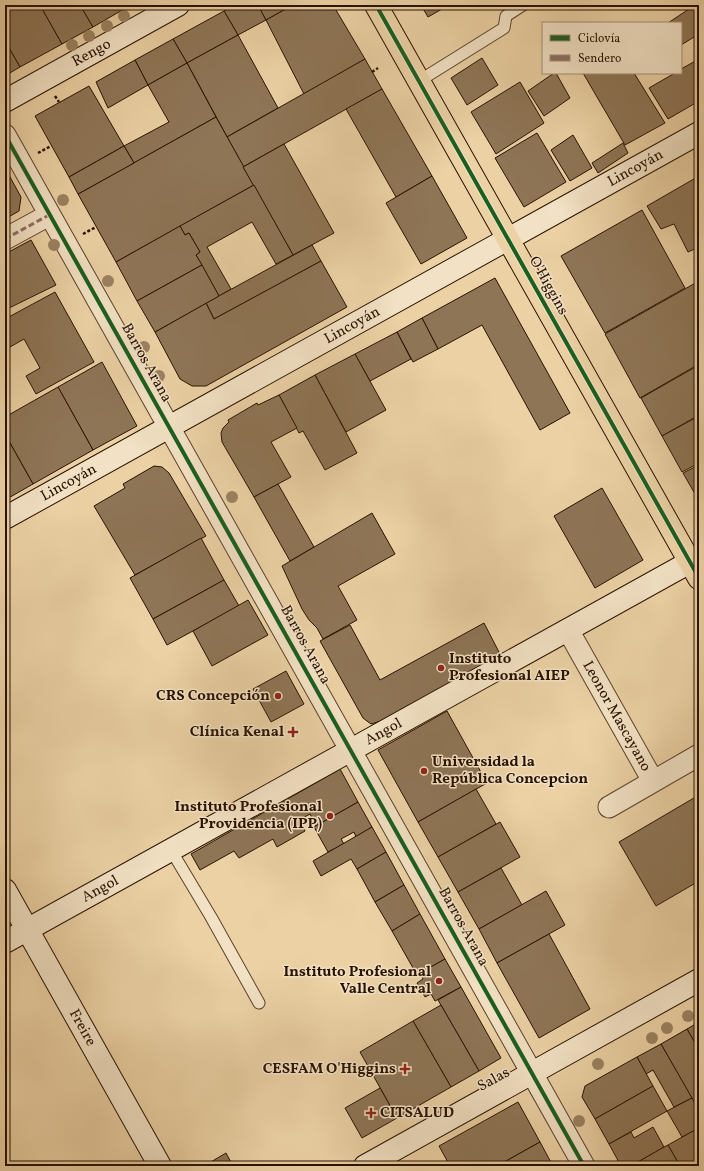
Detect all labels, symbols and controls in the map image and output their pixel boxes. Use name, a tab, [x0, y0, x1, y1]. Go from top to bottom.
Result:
legend	[542, 22, 682, 74]
text: Ciclovía	[578, 31, 620, 47]
street label: Rengo	[68, 34, 115, 72]
text: Sendero	[578, 51, 621, 67]
street label: Lincoyán	[604, 144, 667, 192]
street label: O'Higgins	[523, 253, 573, 319]
street label: Lincoyán	[320, 301, 384, 349]
street label: Barros Arana	[116, 320, 176, 406]
street label: Lincoyán	[37, 459, 101, 507]
street label: Barros Arana	[275, 602, 335, 688]
place label: Instituto Profesional AIEP	[449, 649, 570, 687]
street label: Leonor Mascayano	[577, 657, 656, 775]
marker: Instituto Profesional AIEP	[436, 663, 446, 673]
place label: CRS Concepción	[156, 686, 270, 707]
marker: CRS Concepción	[273, 691, 283, 701]
street label: Angol	[361, 713, 406, 751]
place label: Clínica Kenal	[190, 722, 284, 743]
marker: Clínica Kenal	[287, 726, 299, 738]
place label: Universidad la República Concepcion	[432, 752, 588, 790]
marker: Universidad la República Concepcion	[419, 766, 429, 776]
place label: Instituto Profesional Providencia (IPP)	[174, 797, 322, 835]
marker: Instituto Profesional Providencia (IPP)	[325, 811, 335, 821]
street label: Angol	[78, 870, 123, 908]
street label: Barros Arana	[433, 884, 493, 970]
place label: Instituto Profesional Valle Central	[283, 962, 431, 1000]
marker: Instituto Profesional Valle Central	[434, 976, 444, 986]
street label: Freire	[64, 1005, 101, 1050]
place label: CESFAM O'Higgins	[263, 1059, 396, 1080]
marker: CESFAM O'Higgins	[399, 1063, 411, 1075]
street label: Salas	[474, 1063, 514, 1097]
place label: CITSALUD	[380, 1103, 454, 1124]
marker: CITSALUD	[365, 1107, 377, 1119]

